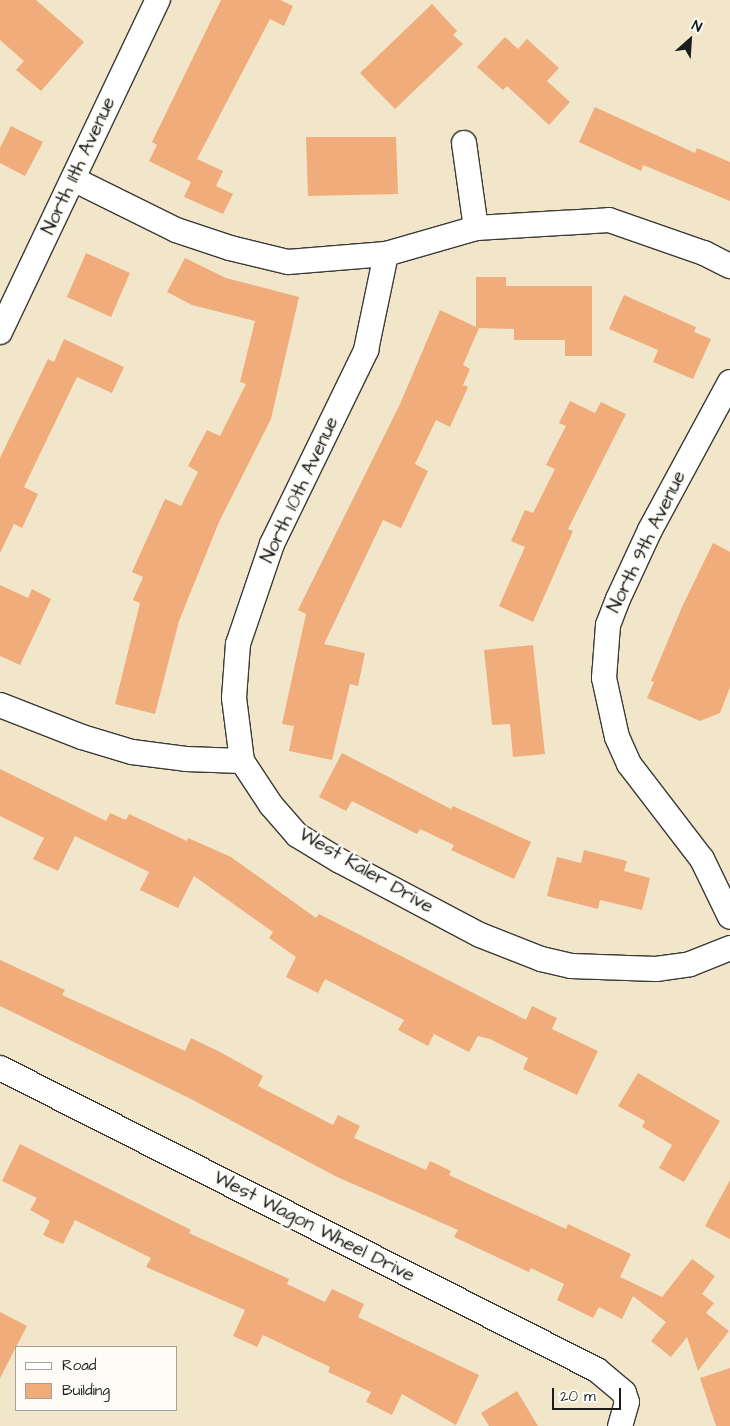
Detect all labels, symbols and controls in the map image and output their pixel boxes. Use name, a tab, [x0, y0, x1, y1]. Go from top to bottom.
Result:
north arrow	[665, 15, 715, 65]
text: N	[688, 16, 705, 37]
street label: North 11th Avenue	[37, 94, 121, 238]
street label: North 10th Avenue	[256, 413, 344, 567]
street label: North 9th Avenue	[603, 467, 691, 617]
street label: West Kaler Drive	[295, 823, 437, 919]
street label: West Wagon Wheel Drive	[210, 1166, 418, 1288]
legend	[15, 1346, 178, 1411]
text: Road	[62, 1355, 96, 1376]
scale bar	[555, 1378, 624, 1410]
text: Building	[62, 1380, 110, 1401]
text: 20 m	[560, 1386, 596, 1407]

